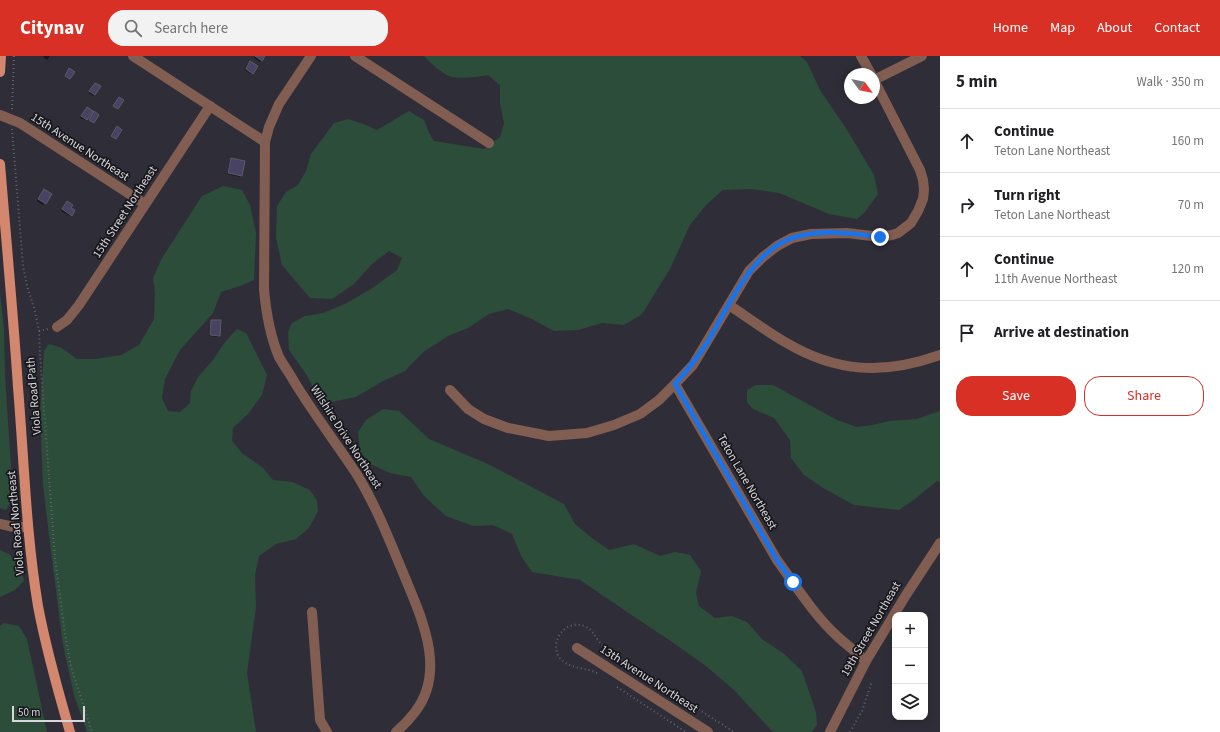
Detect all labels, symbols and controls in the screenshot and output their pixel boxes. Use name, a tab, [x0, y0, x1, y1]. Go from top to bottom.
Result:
search box	[108, 10, 388, 46]
text: Citynav	[20, 15, 84, 42]
icon: search	[122, 17, 144, 39]
text: Search here	[154, 18, 228, 39]
text: Home	[993, 18, 1028, 38]
text: Map	[1050, 18, 1075, 38]
text: About	[1097, 18, 1132, 38]
text: Contact	[1154, 18, 1200, 38]
north arrow	[844, 68, 880, 104]
text: 5 min	[956, 70, 997, 94]
text: Walk · 350 m	[1136, 73, 1204, 91]
street label: 15th Avenue Northeast	[28, 109, 132, 185]
text: Continue	[994, 121, 1054, 142]
icon: ahead	[956, 130, 978, 152]
text: 160 m	[1171, 132, 1204, 150]
text: Teton Lane Northeast	[994, 142, 1110, 160]
street label: 15th Street Northeast	[89, 162, 161, 262]
text: Turn right	[994, 185, 1060, 206]
icon: right	[956, 194, 978, 216]
text: 70 m	[1178, 196, 1204, 214]
text: Teton Lane Northeast	[994, 206, 1110, 224]
route end	[871, 228, 889, 246]
text: Continue	[994, 249, 1054, 270]
icon: ahead	[956, 258, 978, 280]
text: 120 m	[1171, 260, 1204, 278]
text: 11th Avenue Northeast	[994, 270, 1118, 288]
icon: arrive	[956, 322, 978, 344]
text: Arrive at destination	[994, 322, 1129, 343]
street label: Viola Road Path	[22, 356, 46, 436]
button: Save	[956, 376, 1076, 416]
button: Share	[1084, 376, 1204, 416]
street label: Wilshire Drive Northeast	[306, 382, 386, 492]
street label: Teton Lane Northeast	[713, 431, 781, 533]
street label: Viola Road Northeast	[3, 470, 29, 576]
route start	[784, 573, 802, 591]
street label: 19th Street Northeast	[837, 578, 905, 680]
map controls	[892, 612, 928, 720]
button: +	[892, 612, 928, 648]
street label: 13th Avenue Northeast	[597, 641, 701, 717]
button: −	[892, 648, 928, 684]
button: layers	[892, 684, 928, 720]
scale bar	[12, 704, 85, 723]
text: 50 m	[18, 705, 40, 720]

